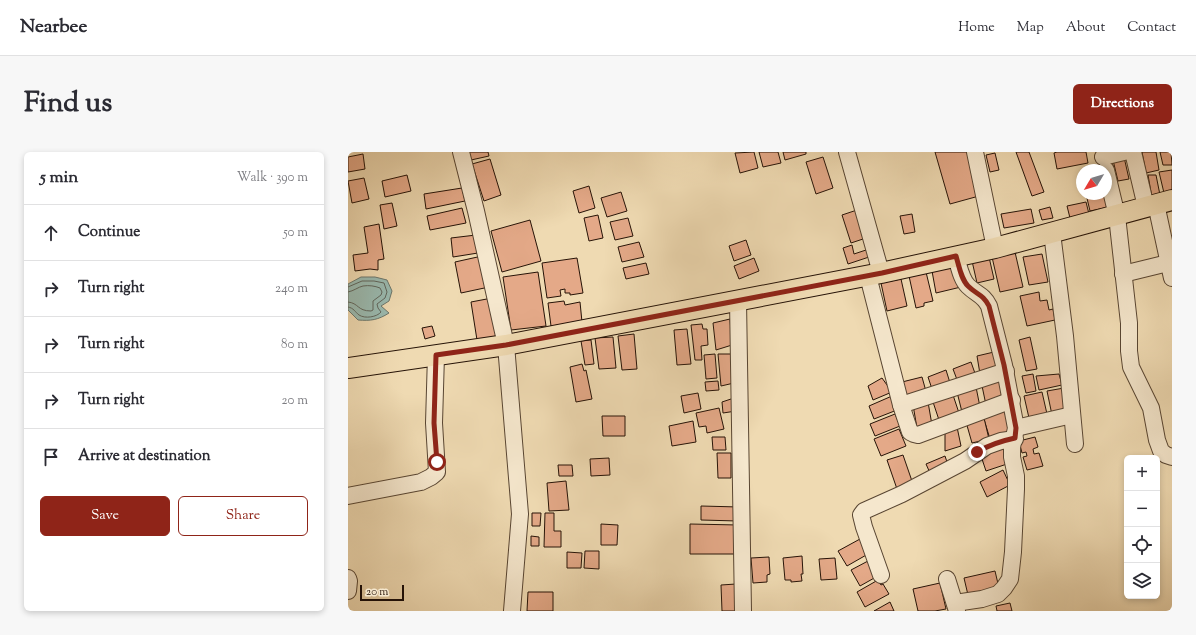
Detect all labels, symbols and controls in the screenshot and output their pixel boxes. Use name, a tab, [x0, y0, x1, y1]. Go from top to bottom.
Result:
text: Nearbee	[20, 14, 87, 41]
text: Home	[958, 18, 995, 38]
text: Map	[1017, 18, 1044, 38]
text: About	[1066, 18, 1105, 38]
text: Contact	[1127, 18, 1176, 38]
text: Find us	[24, 84, 112, 124]
button: Directions	[1073, 84, 1172, 124]
north arrow	[1076, 164, 1112, 200]
text: 5 min	[40, 166, 78, 190]
text: Walk · 390 m	[237, 169, 308, 187]
icon: ahead	[40, 222, 62, 244]
text: Continue	[78, 222, 140, 243]
text: 50 m	[283, 224, 308, 242]
icon: right	[40, 278, 62, 300]
text: Turn right	[78, 278, 144, 299]
text: 240 m	[275, 280, 308, 298]
icon: right	[40, 334, 62, 356]
text: Turn right	[78, 334, 144, 355]
text: 80 m	[281, 336, 308, 354]
icon: right	[40, 390, 62, 412]
text: Turn right	[78, 390, 144, 411]
text: 20 m	[282, 392, 308, 410]
route end	[968, 443, 986, 461]
icon: arrive	[40, 446, 62, 468]
text: Arrive at destination	[78, 446, 211, 467]
route start	[428, 453, 446, 471]
map controls	[1124, 455, 1160, 599]
button: +	[1124, 455, 1160, 491]
button: −	[1124, 491, 1160, 527]
button: Save	[40, 496, 170, 536]
button: Share	[178, 496, 308, 536]
button: locate	[1124, 527, 1160, 563]
button: layers	[1124, 563, 1160, 599]
scale bar	[360, 583, 404, 602]
text: 20 m	[366, 584, 388, 600]

